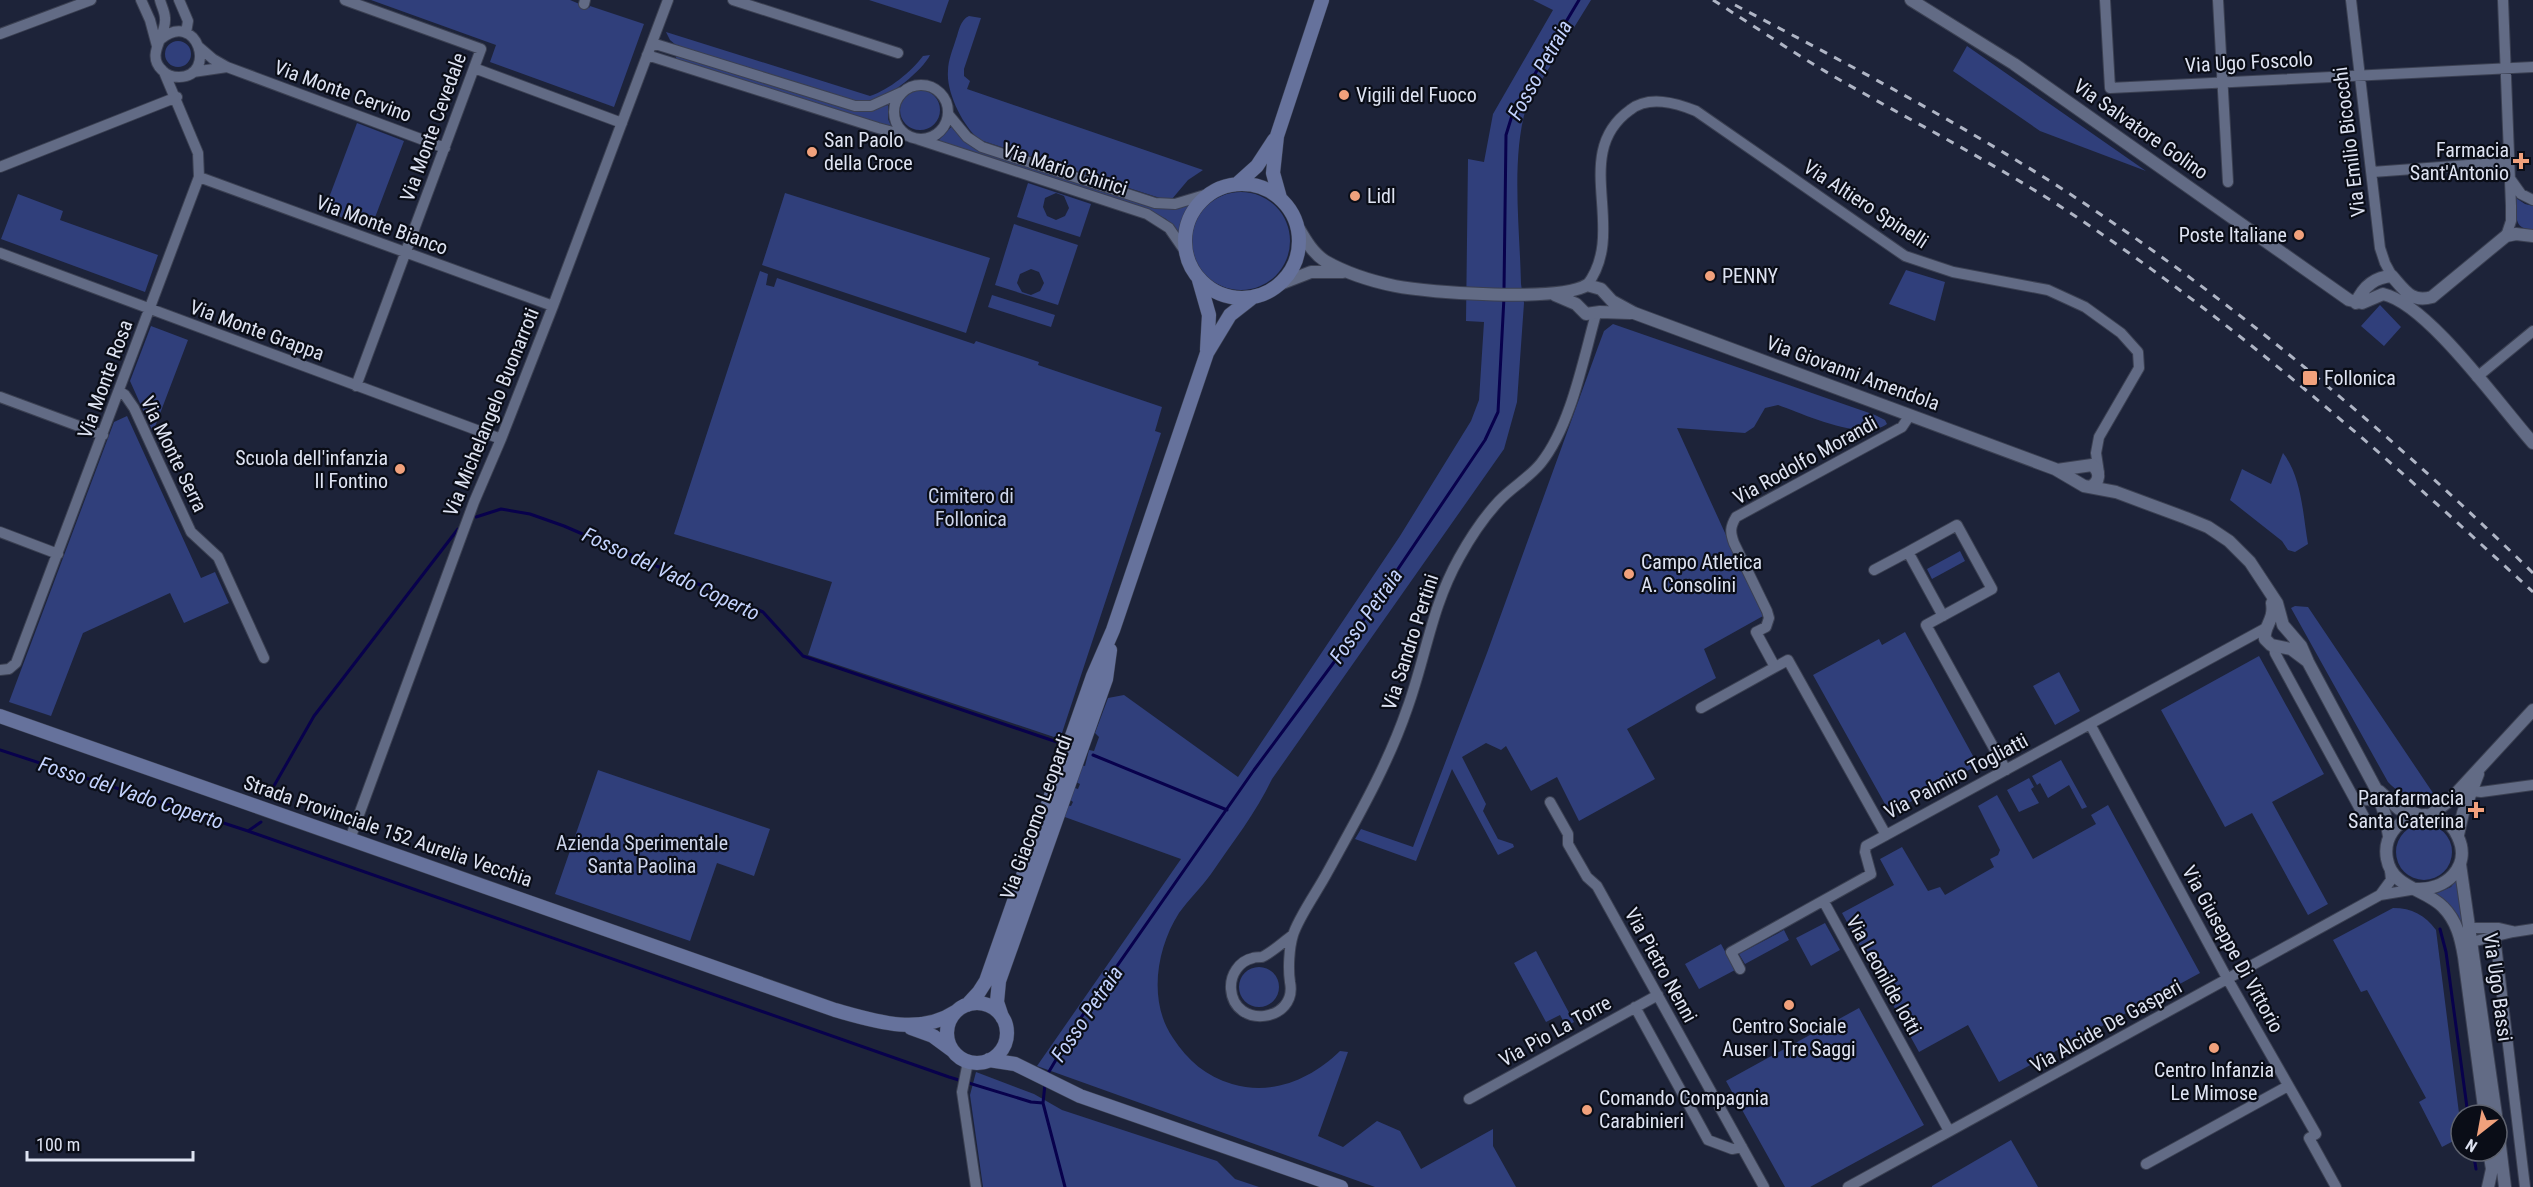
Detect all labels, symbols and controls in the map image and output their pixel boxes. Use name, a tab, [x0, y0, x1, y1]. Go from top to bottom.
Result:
water label: Fosso Petraia	[1503, 16, 1577, 124]
street label: Via Ugo Foscolo	[2184, 47, 2314, 77]
street label: Via Monte Cevedale	[395, 49, 471, 205]
street label: Via Monte Cervino	[271, 55, 415, 127]
street label: Via Emilio Bicocchi	[2328, 66, 2370, 218]
street label: Via Salvatore Golino	[2069, 74, 2213, 184]
place label: Vigili del Fuoco	[1356, 83, 1477, 107]
marker: Vigili del Fuoco	[1337, 88, 1351, 102]
place label: San Paolo della Croce	[824, 128, 913, 175]
street label: Via Mario Chirici	[999, 137, 1131, 201]
place label: Farmacia Sant'Antonio	[2410, 138, 2509, 185]
marker: San Paolo della Croce	[805, 145, 819, 159]
marker: Farmacia Sant'Antonio	[2514, 154, 2528, 168]
street label: Via Altiero Spinelli	[1799, 155, 1933, 253]
place label: Lidl	[1367, 184, 1396, 208]
marker: Lidl	[1348, 189, 1362, 203]
street label: Via Monte Bianco	[313, 190, 451, 260]
place label: Poste Italiane	[2179, 223, 2287, 247]
marker: Poste Italiane	[2292, 228, 2306, 242]
place label: PENNY	[1722, 264, 1779, 288]
marker: PENNY	[1703, 269, 1717, 283]
street label: Via Monte Grappa	[187, 295, 327, 365]
street label: Via Michelangelo Buonarroti	[438, 304, 544, 520]
street label: Via Monte Rosa	[73, 317, 137, 441]
street label: Via Giovanni Amendola	[1763, 330, 1943, 416]
place label: Follonica	[2324, 366, 2396, 390]
marker: Follonica	[2301, 369, 2319, 387]
street label: Via Monte Serra	[136, 392, 212, 516]
street label: Via Rodolfo Morandi	[1729, 411, 1881, 509]
place label: Scuola dell'infanzia Il Fontino	[235, 446, 388, 493]
marker: Scuola dell'infanzia Il Fontino	[393, 462, 407, 476]
park label: Cimitero di Follonica	[928, 484, 1014, 531]
water label: Fosso del Vado Coperto	[579, 522, 763, 626]
place label: Campo Atletica A. Consolini	[1641, 550, 1762, 597]
water label: Fosso Petraia	[1325, 564, 1407, 668]
marker: Campo Atletica A. Consolini	[1622, 567, 1636, 581]
street label: Via Sandro Pertini	[1377, 571, 1443, 713]
street label: Via Palmiro Togliatti	[1880, 728, 2032, 824]
street label: Via Giacomo Leopardi	[995, 731, 1077, 903]
water label: Fosso del Vado Coperto	[36, 752, 226, 834]
street label: Strada Provinciale 152 Aurelia Vecchia	[240, 770, 536, 892]
place label: Parafarmacia Santa Caterina	[2348, 786, 2464, 833]
marker: Parafarmacia Santa Caterina	[2469, 803, 2483, 817]
park label: Azienda Sperimentale Santa Paolina	[556, 831, 728, 878]
street label: Via Giuseppe Di Vittorio	[2177, 861, 2289, 1037]
street label: Via Pietro Nenni	[1620, 904, 1702, 1026]
street label: Via Leonilde Iotti	[1841, 911, 1927, 1039]
street label: Via Ugo Bassi	[2479, 931, 2517, 1043]
water label: Fosso Petraia	[1046, 962, 1128, 1066]
street label: Via Alcide De Gasperi	[2026, 974, 2186, 1078]
street label: Via Pio La Torre	[1495, 990, 1615, 1072]
marker: Centro Sociale Auser I Tre Saggi	[1782, 998, 1796, 1012]
place label: Centro Sociale Auser I Tre Saggi	[1722, 1014, 1856, 1061]
marker: Centro Infanzia Le Mimose	[2207, 1041, 2221, 1055]
place label: Centro Infanzia Le Mimose	[2154, 1058, 2274, 1105]
place label: Comando Compagnia Carabinieri	[1599, 1086, 1769, 1133]
marker: Comando Compagnia Carabinieri	[1580, 1103, 1594, 1117]
north arrow	[2449, 1103, 2509, 1163]
scale bar	[27, 1124, 194, 1162]
text: 100 m	[36, 1134, 80, 1155]
text: N	[2462, 1135, 2481, 1156]

